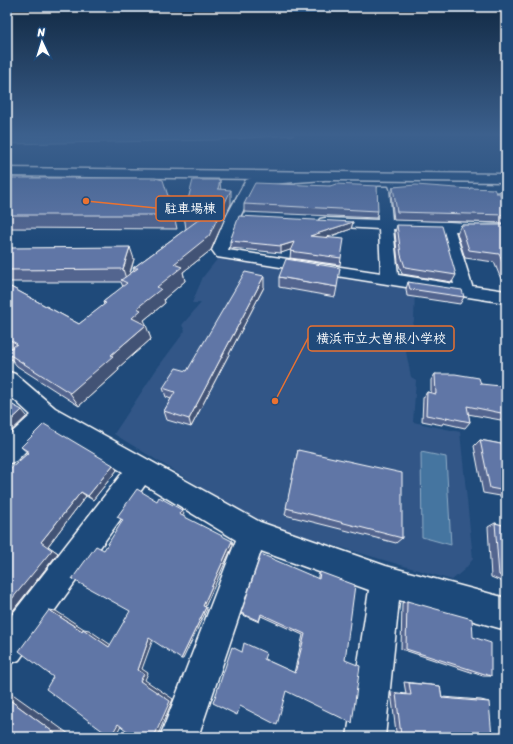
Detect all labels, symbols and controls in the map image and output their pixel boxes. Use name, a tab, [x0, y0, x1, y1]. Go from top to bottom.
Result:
north arrow	[22, 22, 62, 62]
text: N	[36, 23, 46, 42]
callout: 駐車場棟	[156, 196, 224, 221]
text: 駐車場棟	[164, 197, 216, 220]
callout: 横浜市立大曽根小学校	[308, 326, 454, 351]
text: 横浜市立大曽根小学校	[316, 327, 446, 350]

